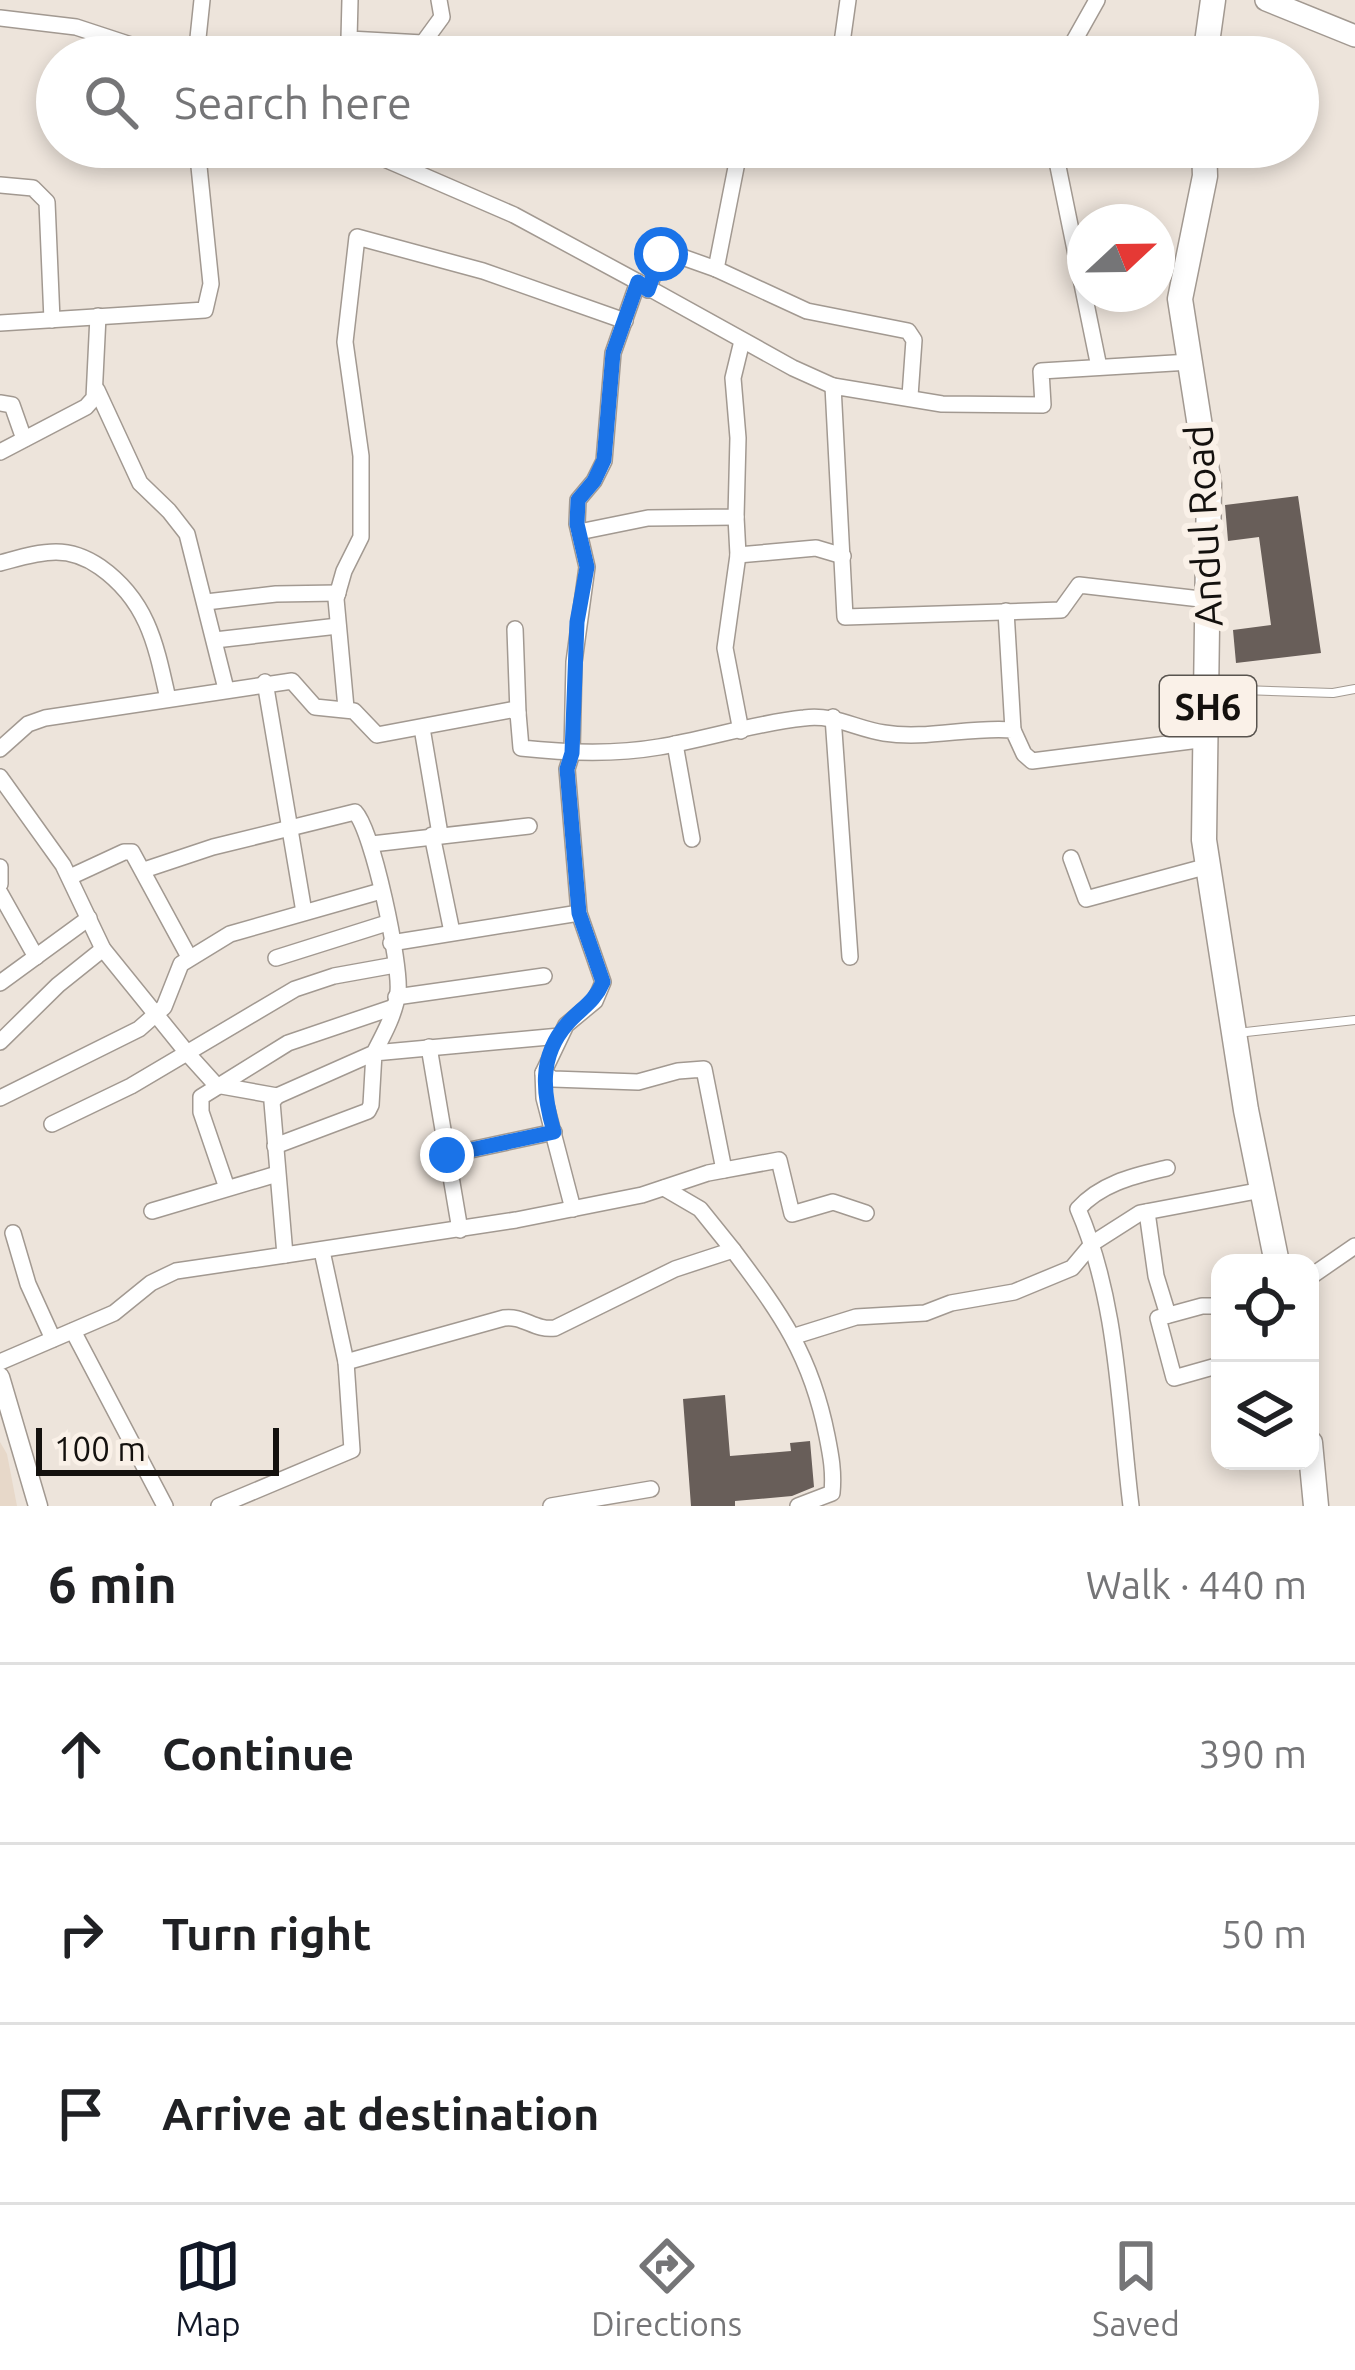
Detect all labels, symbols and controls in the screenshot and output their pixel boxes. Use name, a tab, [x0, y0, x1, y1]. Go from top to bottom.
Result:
search box	[36, 36, 1319, 168]
icon: search	[78, 69, 144, 135]
text: Search here	[174, 77, 412, 128]
north arrow	[1067, 204, 1175, 312]
route start	[634, 227, 688, 281]
street label: Andul Road	[1176, 424, 1230, 628]
road number: SH6	[1160, 676, 1256, 736]
route end	[420, 1128, 474, 1182]
map controls	[1211, 1254, 1319, 1470]
button: locate	[1211, 1254, 1319, 1362]
button: layers	[1211, 1362, 1319, 1470]
scale bar	[36, 1422, 279, 1475]
text: 100 m	[54, 1430, 146, 1467]
text: 6 min	[48, 1555, 177, 1613]
text: Walk · 440 m	[1086, 1563, 1307, 1606]
icon: ahead	[48, 1721, 114, 1787]
text: Continue	[162, 1728, 354, 1779]
text: 390 m	[1198, 1732, 1307, 1775]
icon: right	[48, 1901, 114, 1967]
text: Turn right	[162, 1908, 371, 1959]
text: 50 m	[1220, 1912, 1307, 1955]
icon: arrive	[48, 2081, 114, 2147]
text: Arrive at destination	[162, 2088, 599, 2139]
tab: Map	[175, 2233, 241, 2342]
tab: Directions	[591, 2233, 742, 2342]
tab: Saved	[1092, 2233, 1180, 2342]

